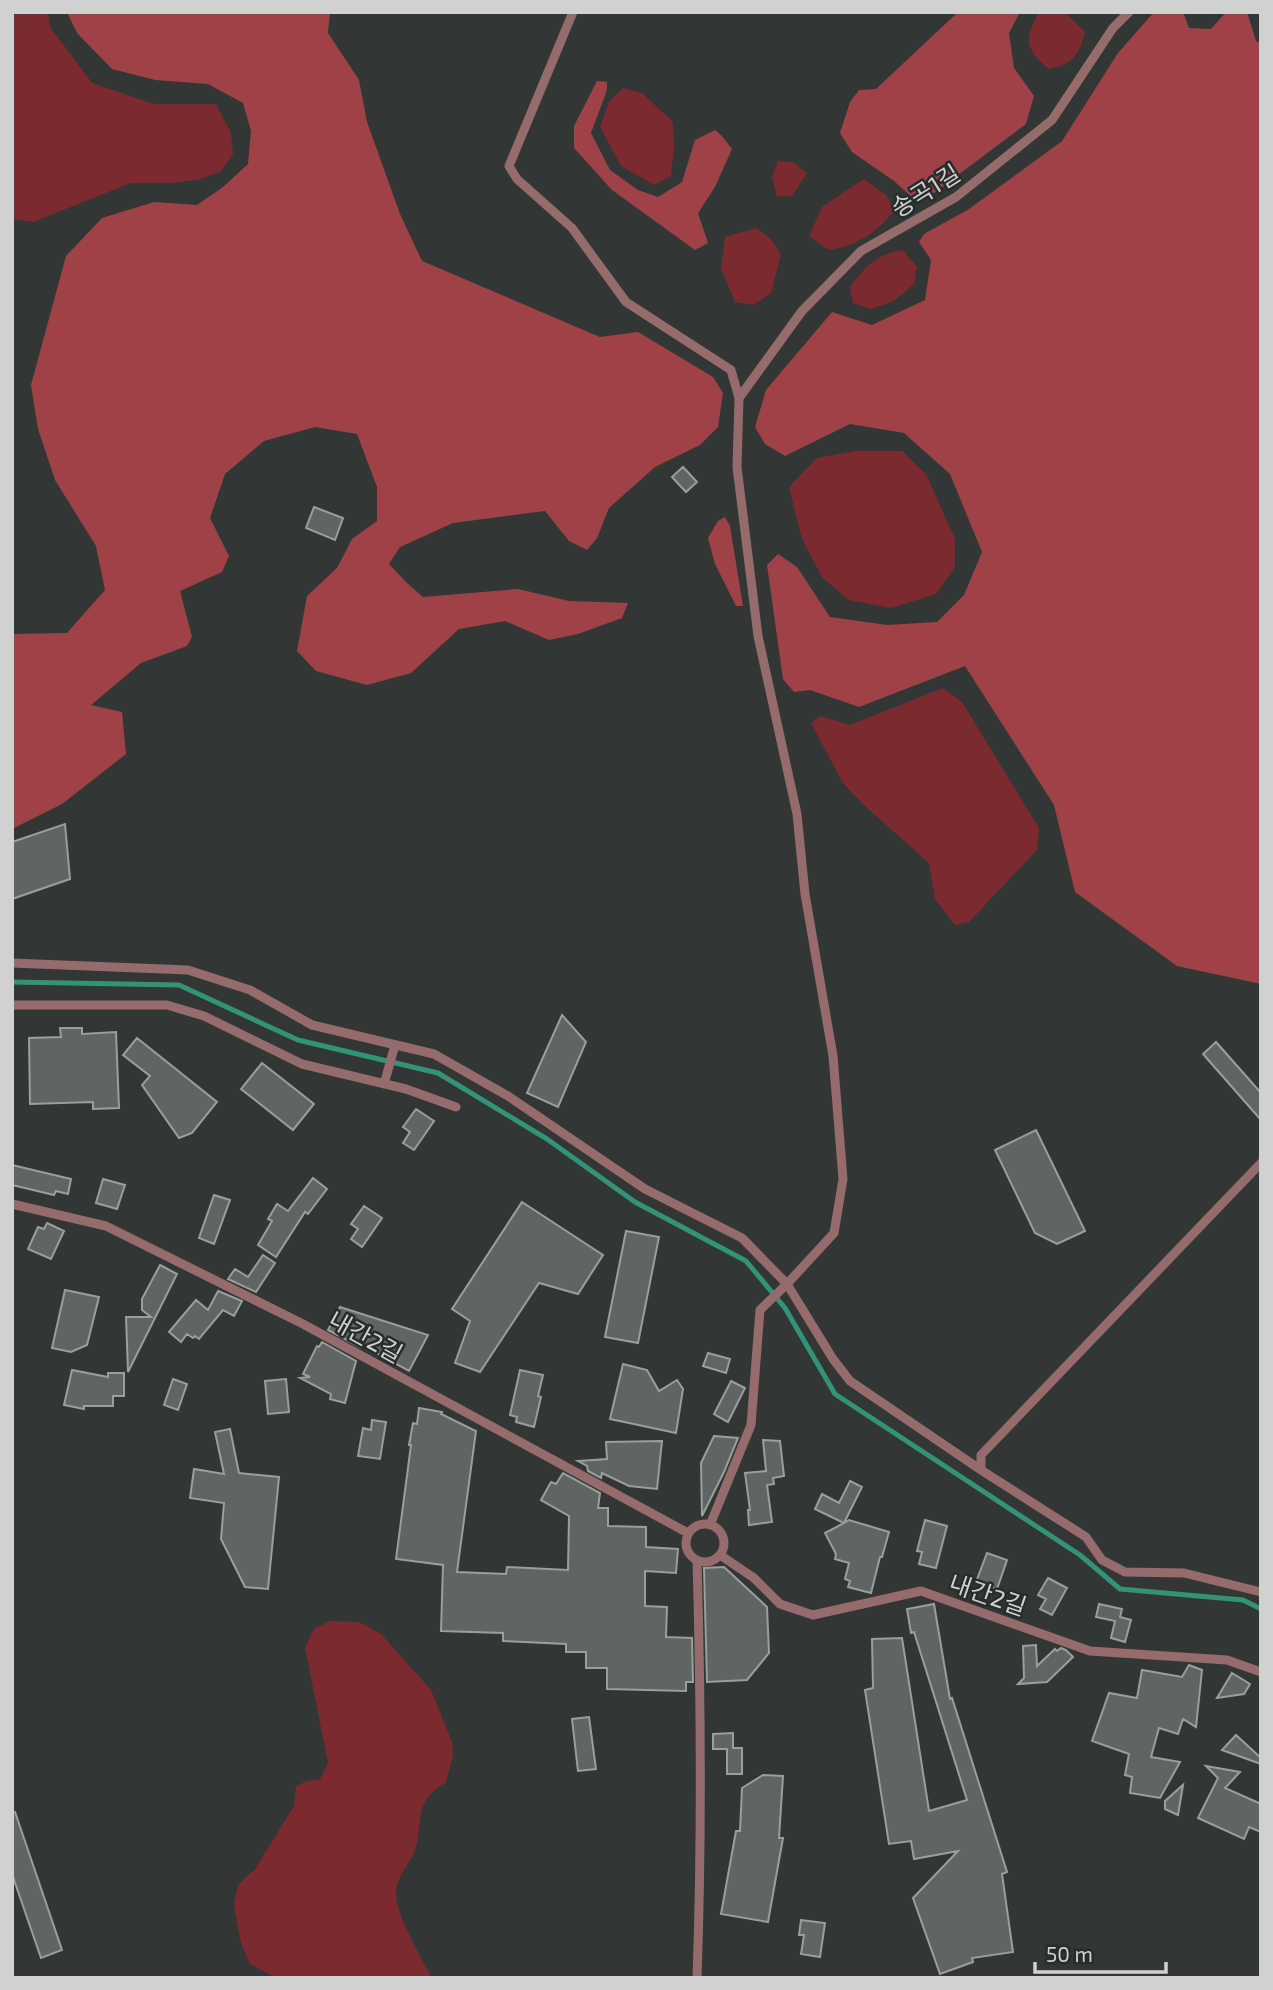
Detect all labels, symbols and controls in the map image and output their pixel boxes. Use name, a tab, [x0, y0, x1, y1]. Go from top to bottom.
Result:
street label: 송곡1길	[885, 158, 965, 222]
street label: 내간2길	[324, 1304, 408, 1368]
street label: 내간2길	[946, 1567, 1030, 1621]
scale bar	[1035, 1930, 1166, 1974]
text: 50 m	[1046, 1941, 1093, 1966]

